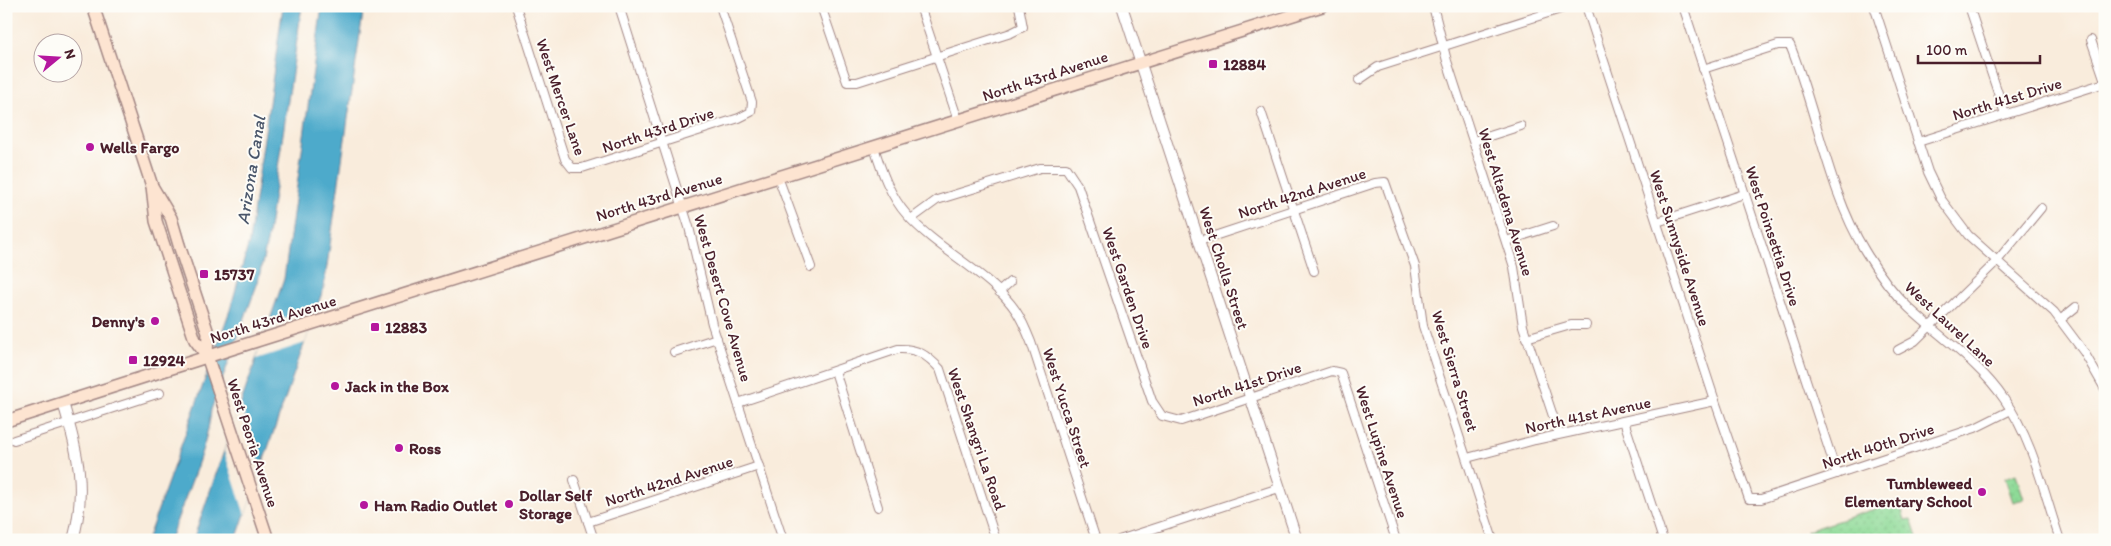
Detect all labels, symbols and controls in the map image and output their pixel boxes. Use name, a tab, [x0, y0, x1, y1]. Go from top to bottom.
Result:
north arrow	[32, 32, 82, 82]
scale bar	[1918, 32, 2041, 64]
street label: West Mercer Lane	[532, 36, 590, 158]
text: 100 m	[1926, 41, 1968, 59]
text: N	[60, 47, 79, 61]
street label: North 43rd Avenue	[980, 47, 1111, 105]
place label: 12884	[1223, 55, 1266, 74]
marker: 12884	[1207, 58, 1219, 70]
street label: North 41st Drive	[1950, 73, 2064, 125]
street label: North 43rd Drive	[600, 103, 716, 157]
water label: Arizona Canal	[232, 112, 271, 226]
street label: West Altadena Avenue	[1474, 126, 1538, 279]
place label: Wells Fargo	[100, 138, 179, 158]
marker: Wells Fargo	[84, 141, 96, 153]
street label: North 42nd Avenue	[1236, 163, 1369, 223]
street label: West Poinsettia Drive	[1741, 164, 1805, 308]
street label: West Sunnyside Avenue	[1646, 168, 1714, 328]
street label: North 43rd Avenue	[594, 169, 725, 225]
street label: West Cholla Street	[1195, 204, 1253, 332]
street label: West Desert Cove Avenue	[690, 212, 756, 384]
street label: West Garden Drive	[1098, 225, 1158, 351]
place label: 15737	[214, 265, 254, 284]
marker: 15737	[198, 268, 210, 280]
street label: West Laurel Lane	[1901, 277, 1999, 371]
street label: North 43rd Avenue	[208, 291, 339, 347]
street label: West Sierra Street	[1428, 308, 1482, 434]
place label: Denny's	[92, 312, 145, 332]
marker: Denny's	[149, 315, 161, 327]
place label: 12883	[385, 318, 427, 337]
marker: 12883	[369, 321, 381, 333]
street label: West Yucca Street	[1039, 346, 1095, 470]
place label: 12924	[143, 351, 186, 370]
marker: 12924	[127, 354, 139, 366]
street label: North 41st Drive	[1190, 357, 1304, 411]
street label: West Shangri La Road	[944, 365, 1010, 513]
street label: West Peoria Avenue	[223, 376, 283, 510]
place label: Jack in the Box	[344, 377, 450, 396]
marker: Jack in the Box	[329, 380, 341, 392]
street label: West Lupine Avenue	[1352, 383, 1412, 521]
street label: North 41st Avenue	[1523, 392, 1653, 438]
street label: North 40th Drive	[1820, 419, 1936, 473]
place label: Ross	[409, 439, 441, 458]
marker: Ross	[393, 442, 405, 454]
street label: North 42nd Avenue	[603, 451, 736, 511]
place label: Tumbleweed Elementary School	[1844, 474, 1972, 512]
place label: Dollar Self Storage	[519, 486, 593, 524]
marker: Tumbleweed Elementary School	[1976, 486, 1988, 498]
place label: Ham Radio Outlet	[374, 496, 497, 515]
marker: Dollar Self Storage	[503, 498, 515, 510]
marker: Ham Radio Outlet	[358, 499, 370, 511]

